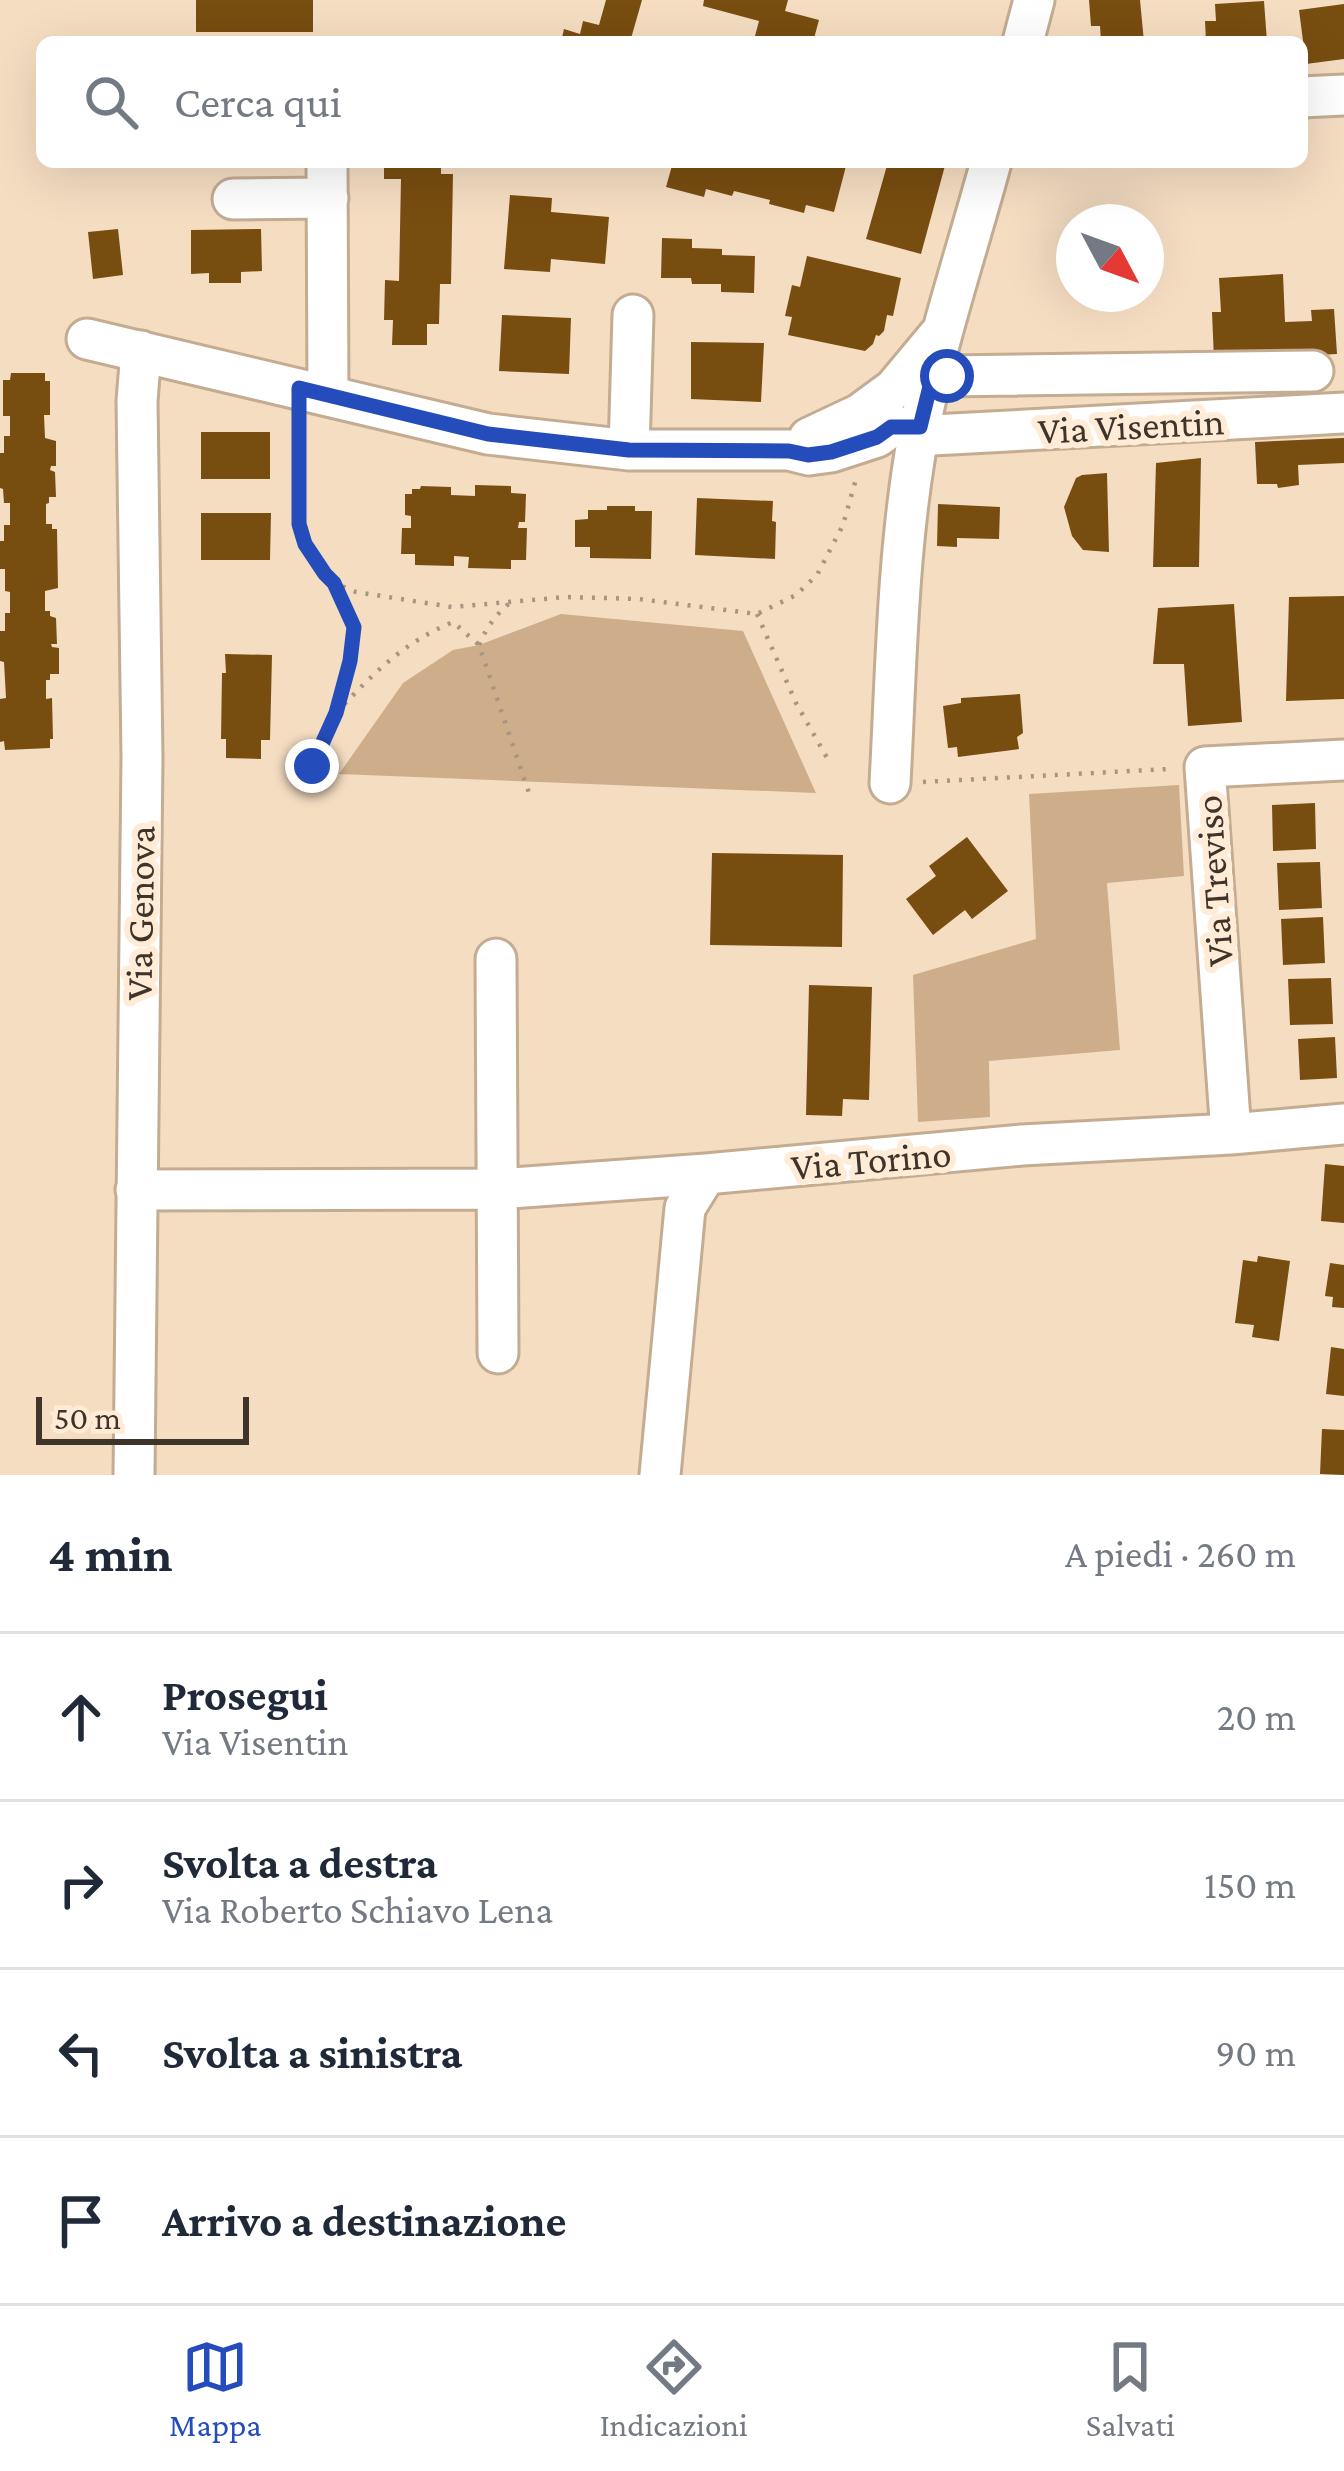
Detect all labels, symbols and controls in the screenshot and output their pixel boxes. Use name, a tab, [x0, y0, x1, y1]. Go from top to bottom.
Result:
search box	[36, 36, 1308, 168]
icon: search	[78, 69, 144, 135]
text: Cerca qui	[174, 77, 342, 127]
north arrow	[1056, 204, 1164, 312]
route start	[920, 349, 974, 403]
street label: Via Visentin	[1037, 399, 1225, 452]
route end	[285, 739, 339, 793]
street label: Via Treviso	[1186, 794, 1241, 968]
street label: Via Genova	[116, 825, 163, 1001]
street label: Via Torino	[789, 1131, 953, 1188]
scale bar	[36, 1391, 249, 1444]
text: 50 m	[54, 1399, 121, 1436]
text: 4 min	[48, 1525, 173, 1582]
text: A piedi · 260 m	[1065, 1532, 1296, 1575]
text: Prosegui	[162, 1670, 328, 1720]
icon: ahead	[48, 1684, 114, 1750]
text: 20 m	[1217, 1695, 1296, 1738]
text: Via Visentin	[162, 1720, 349, 1763]
text: Svolta a destra	[162, 1838, 438, 1888]
icon: right	[48, 1852, 114, 1918]
text: 150 m	[1204, 1863, 1296, 1906]
text: Via Roberto Schiavo Lena	[162, 1888, 553, 1931]
icon: left	[48, 2020, 114, 2086]
text: Svolta a sinistra	[162, 2028, 462, 2078]
text: 90 m	[1215, 2031, 1296, 2074]
icon: arrive	[48, 2188, 114, 2254]
text: Arrivo a destinazione	[162, 2196, 566, 2246]
tab: Mappa	[169, 2334, 262, 2443]
tab: Indicazioni	[600, 2334, 748, 2443]
tab: Salvati	[1086, 2334, 1175, 2443]

